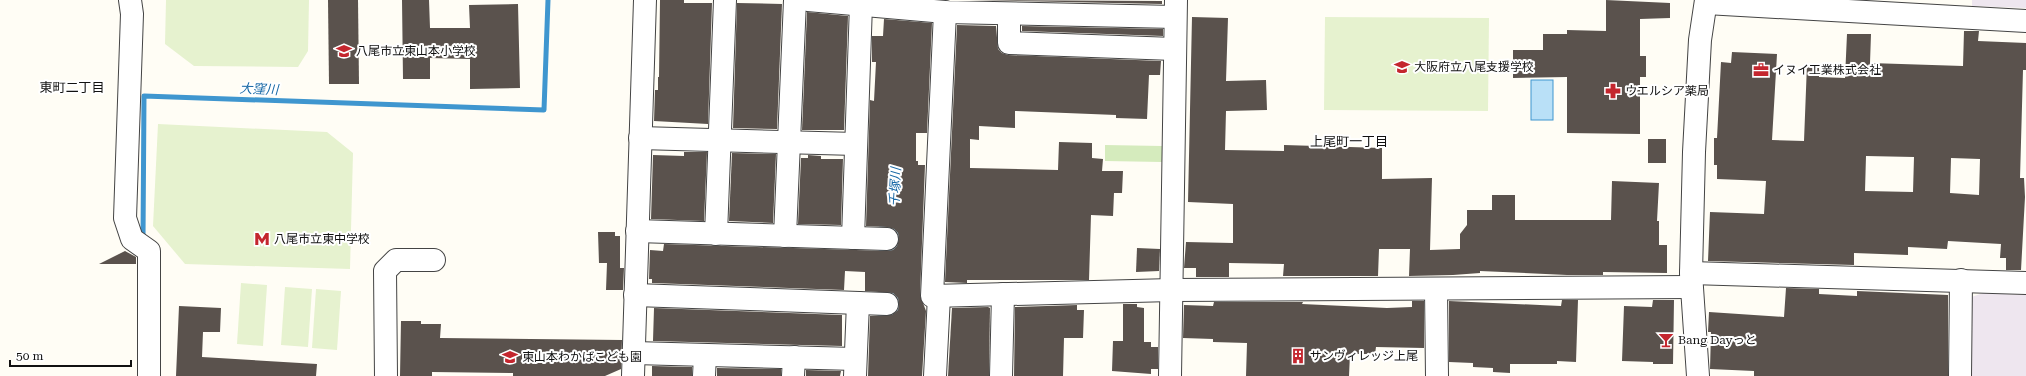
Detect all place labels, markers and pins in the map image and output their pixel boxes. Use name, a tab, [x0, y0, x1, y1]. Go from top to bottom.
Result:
school or university icon: 八尾市立東山本小学校	[335, 42, 353, 60]
place label: 八尾市立東山本小学校	[356, 44, 476, 58]
school or university icon: 大阪府立八尾支援学校	[1393, 58, 1411, 76]
place label: 大阪府立八尾支援学校	[1414, 60, 1534, 74]
office icon: イヌイ工業株式会社	[1752, 61, 1770, 79]
place label: イヌイ工業株式会社	[1773, 63, 1881, 77]
pharmacy icon: ウエルシア薬局	[1604, 82, 1622, 100]
place label: ウエルシア薬局	[1625, 84, 1709, 98]
metro station icon: 八尾市立東中学校	[253, 230, 271, 248]
place label: 八尾市立東中学校	[274, 232, 370, 246]
bar icon: Bang Dayっと	[1657, 331, 1675, 349]
place label: Bang Dayっと	[1678, 333, 1757, 347]
building icon: サンヴィレッジ上尾	[1289, 347, 1307, 365]
school or university icon: 東山本わかばこども園	[501, 348, 519, 366]
place label: サンヴィレッジ上尾	[1310, 349, 1418, 363]
place label: 東山本わかばこども園	[522, 350, 642, 364]

